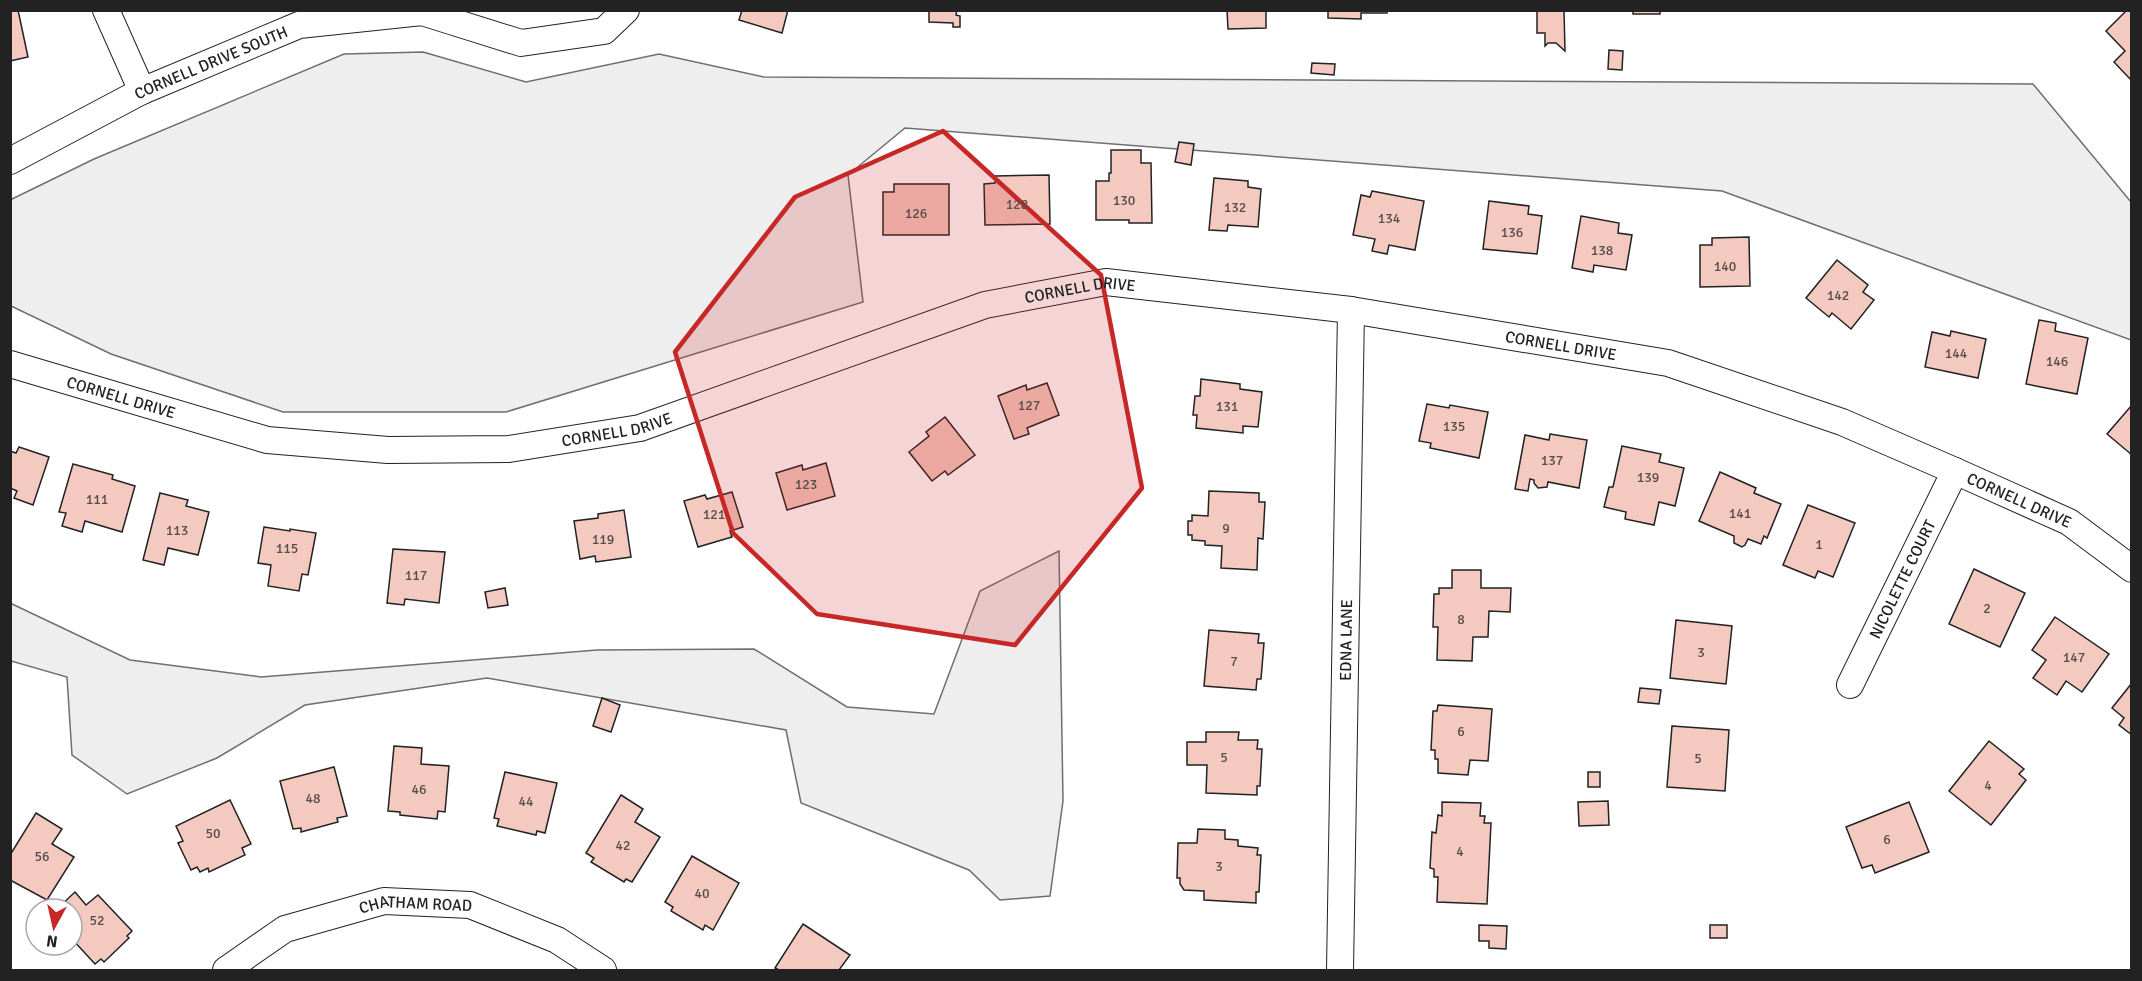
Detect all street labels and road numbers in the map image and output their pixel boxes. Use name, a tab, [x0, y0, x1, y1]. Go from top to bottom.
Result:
street label: CORNELL DRIVE SOUTH	[131, 22, 291, 104]
street label: CORNELL DRIVE	[1023, 273, 1137, 308]
street label: CORNELL DRIVE	[1504, 327, 1618, 365]
street label: CORNELL DRIVE	[64, 372, 178, 423]
street label: CORNELL DRIVE	[560, 408, 675, 451]
street label: CORNELL DRIVE	[1964, 469, 2074, 533]
street label: NICOLETTE COURT	[1865, 517, 1941, 642]
street label: EDNA LANE	[1336, 599, 1357, 681]
street label: CHATHAM ROAD	[357, 891, 473, 919]

